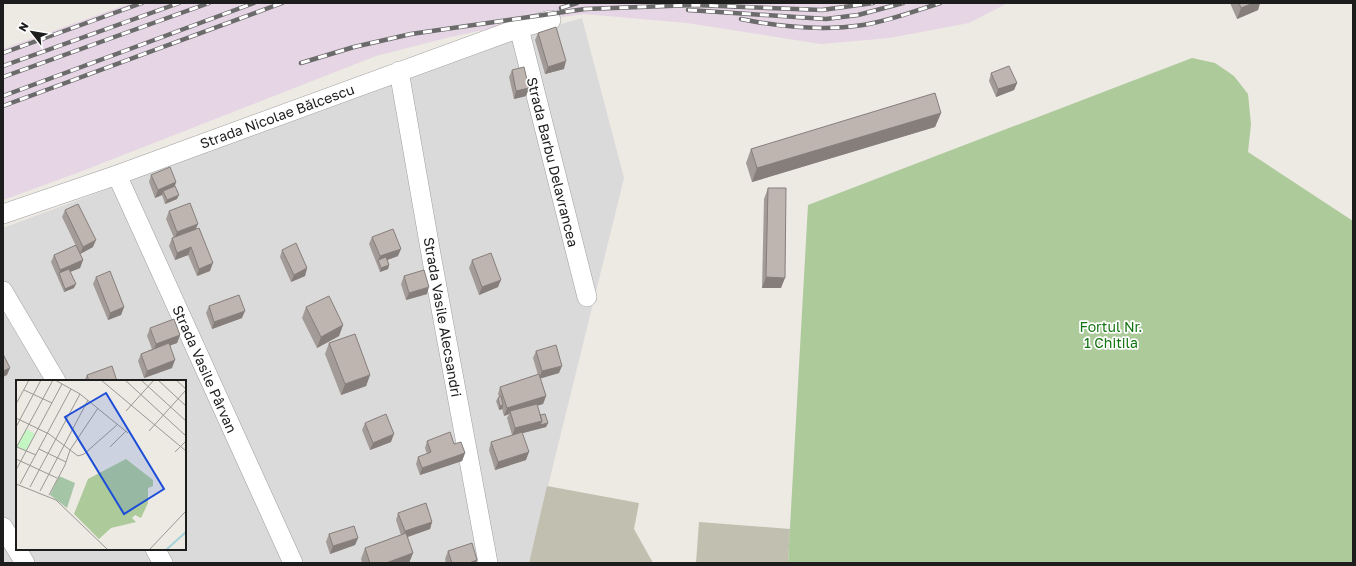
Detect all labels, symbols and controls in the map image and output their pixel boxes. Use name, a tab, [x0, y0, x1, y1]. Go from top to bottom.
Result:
north arrow	[12, 12, 52, 52]
text: N	[15, 20, 31, 34]
street label: Strada Barbu Delavrancea	[524, 75, 582, 249]
street label: Strada Nicolae Bălcescu	[198, 80, 356, 152]
street label: Strada Vasile Alecsandri	[421, 236, 465, 398]
street label: Strada Vasile Pârvan	[169, 303, 241, 435]
park label: Fortul Nr. 1 Chitila	[1080, 318, 1143, 351]
inset map	[16, 380, 186, 550]

